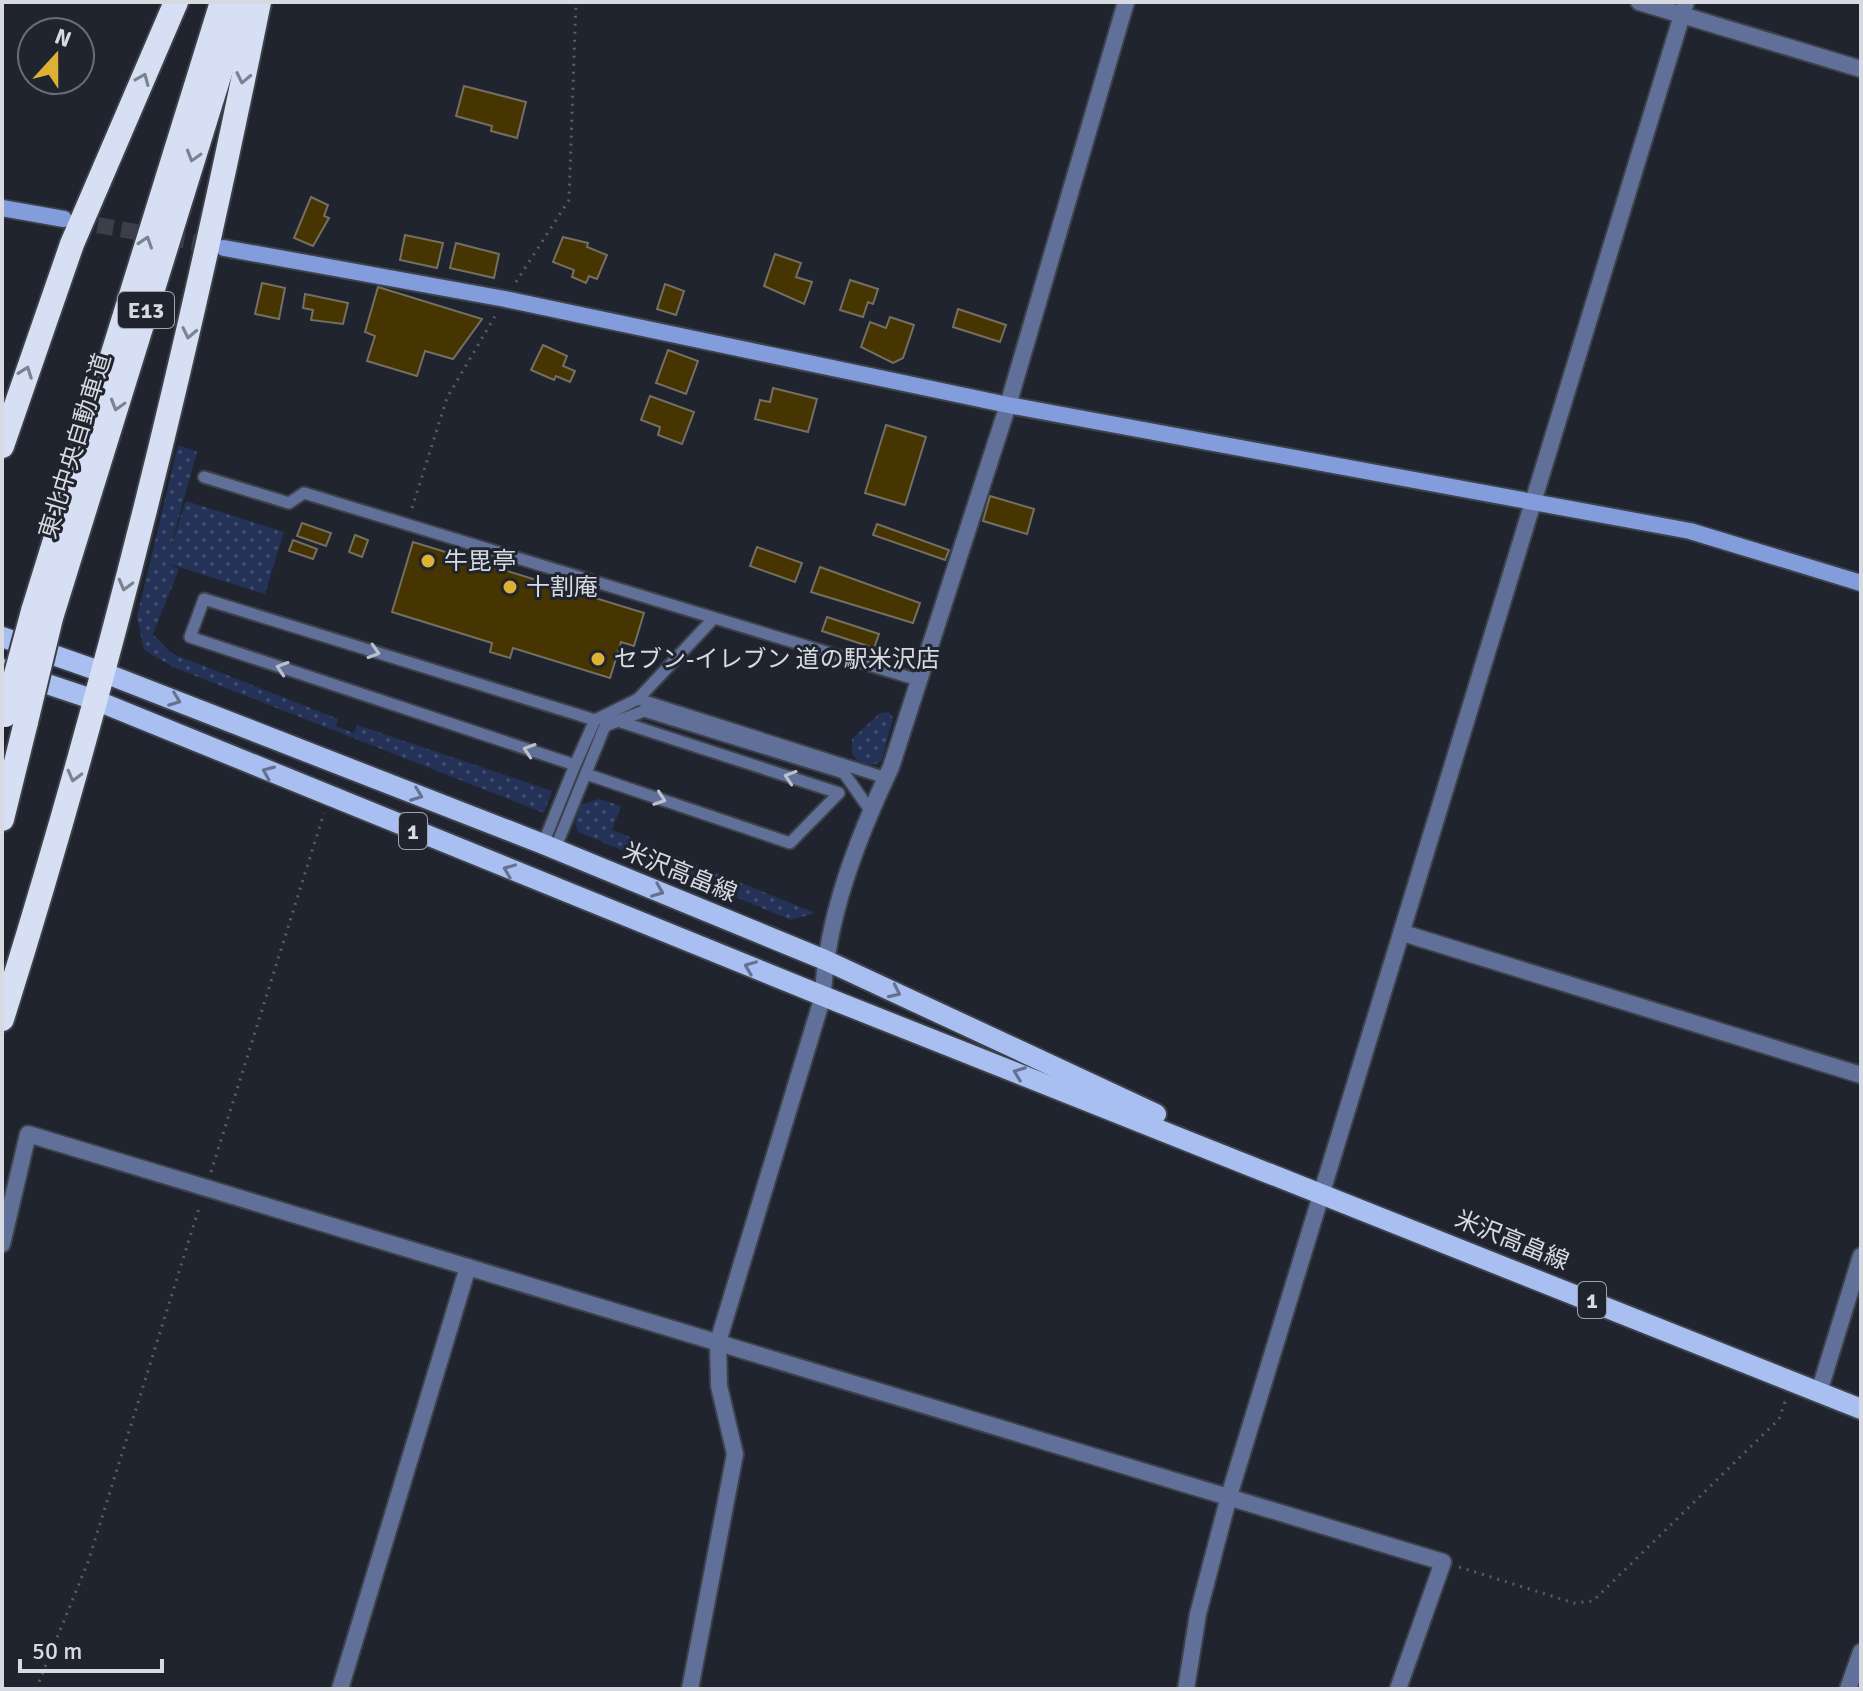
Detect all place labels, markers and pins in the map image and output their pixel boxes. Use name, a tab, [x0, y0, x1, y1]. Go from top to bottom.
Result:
place label: 牛毘亭	[444, 546, 516, 576]
marker: 牛毘亭	[419, 552, 437, 570]
place label: 十割庵	[526, 572, 598, 602]
marker: 十割庵	[501, 578, 519, 596]
place label: セブン-イレブン 道の駅米沢店	[614, 644, 940, 674]
marker: セブン-イレブン 道の駅米沢店	[589, 650, 607, 668]

